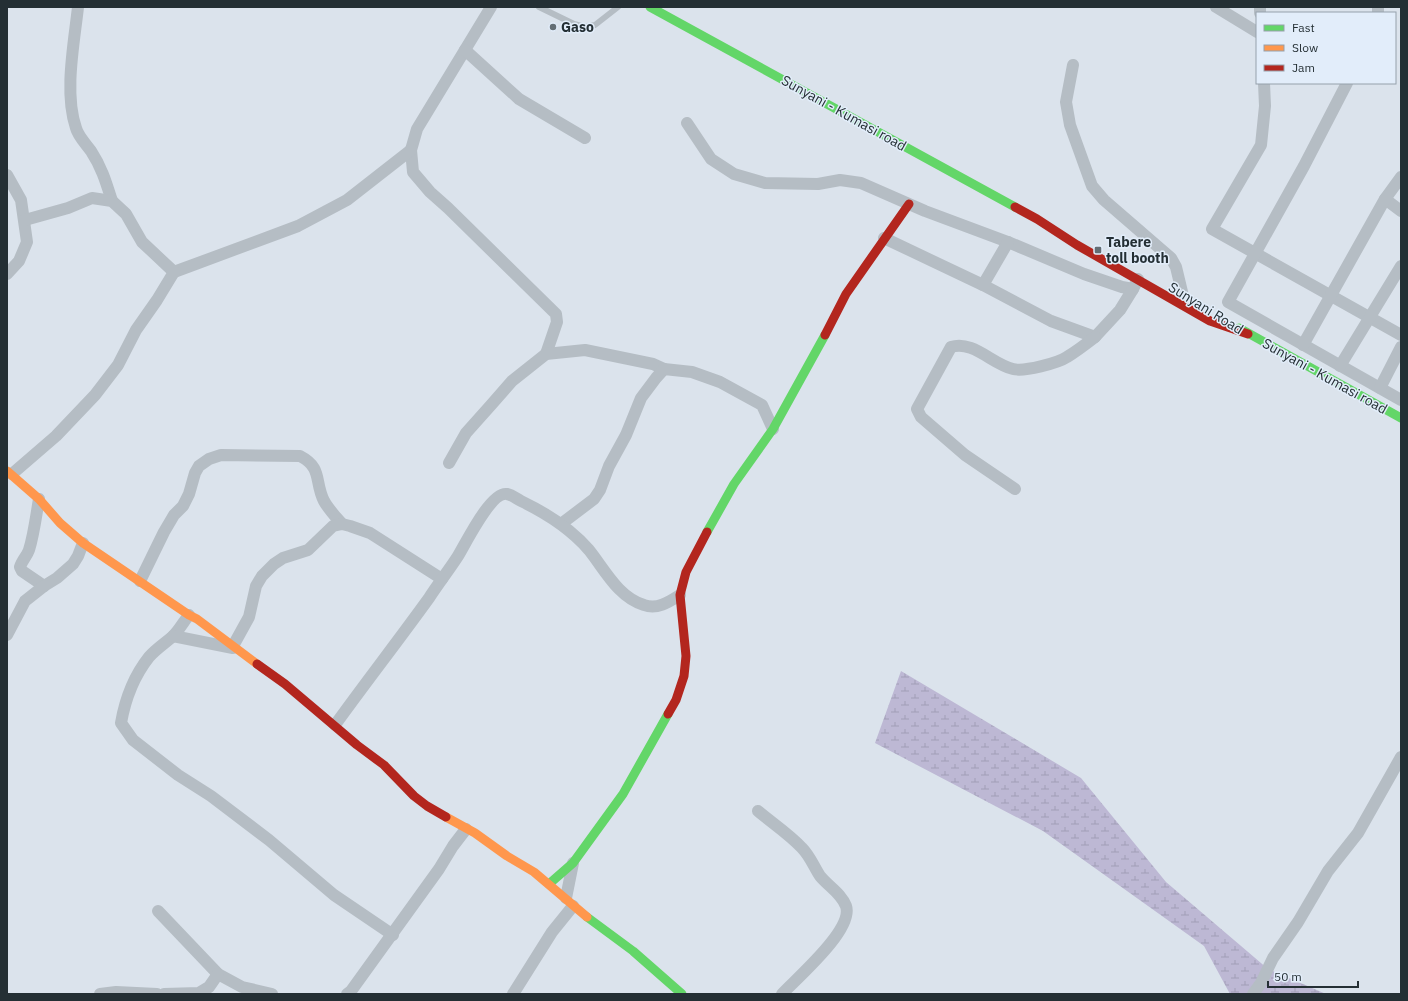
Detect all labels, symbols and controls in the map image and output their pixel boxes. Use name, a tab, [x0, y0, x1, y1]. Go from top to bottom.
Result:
legend	[1256, 12, 1396, 84]
place label: Gaso	[561, 18, 594, 36]
text: Fast	[1292, 20, 1315, 35]
marker: Gaso	[548, 22, 558, 32]
text: Slow	[1292, 40, 1318, 55]
text: Jam	[1292, 60, 1315, 75]
street label: Sunyani - Kumasi road	[778, 71, 910, 155]
place label: Tabere toll booth	[1106, 233, 1169, 267]
marker: Tabere toll booth	[1093, 245, 1103, 255]
street label: Sunyani Road	[1165, 278, 1247, 338]
street label: Sunyani - Kumasi road	[1259, 334, 1391, 418]
scale bar	[1268, 963, 1358, 989]
text: 50 m	[1274, 969, 1302, 984]

